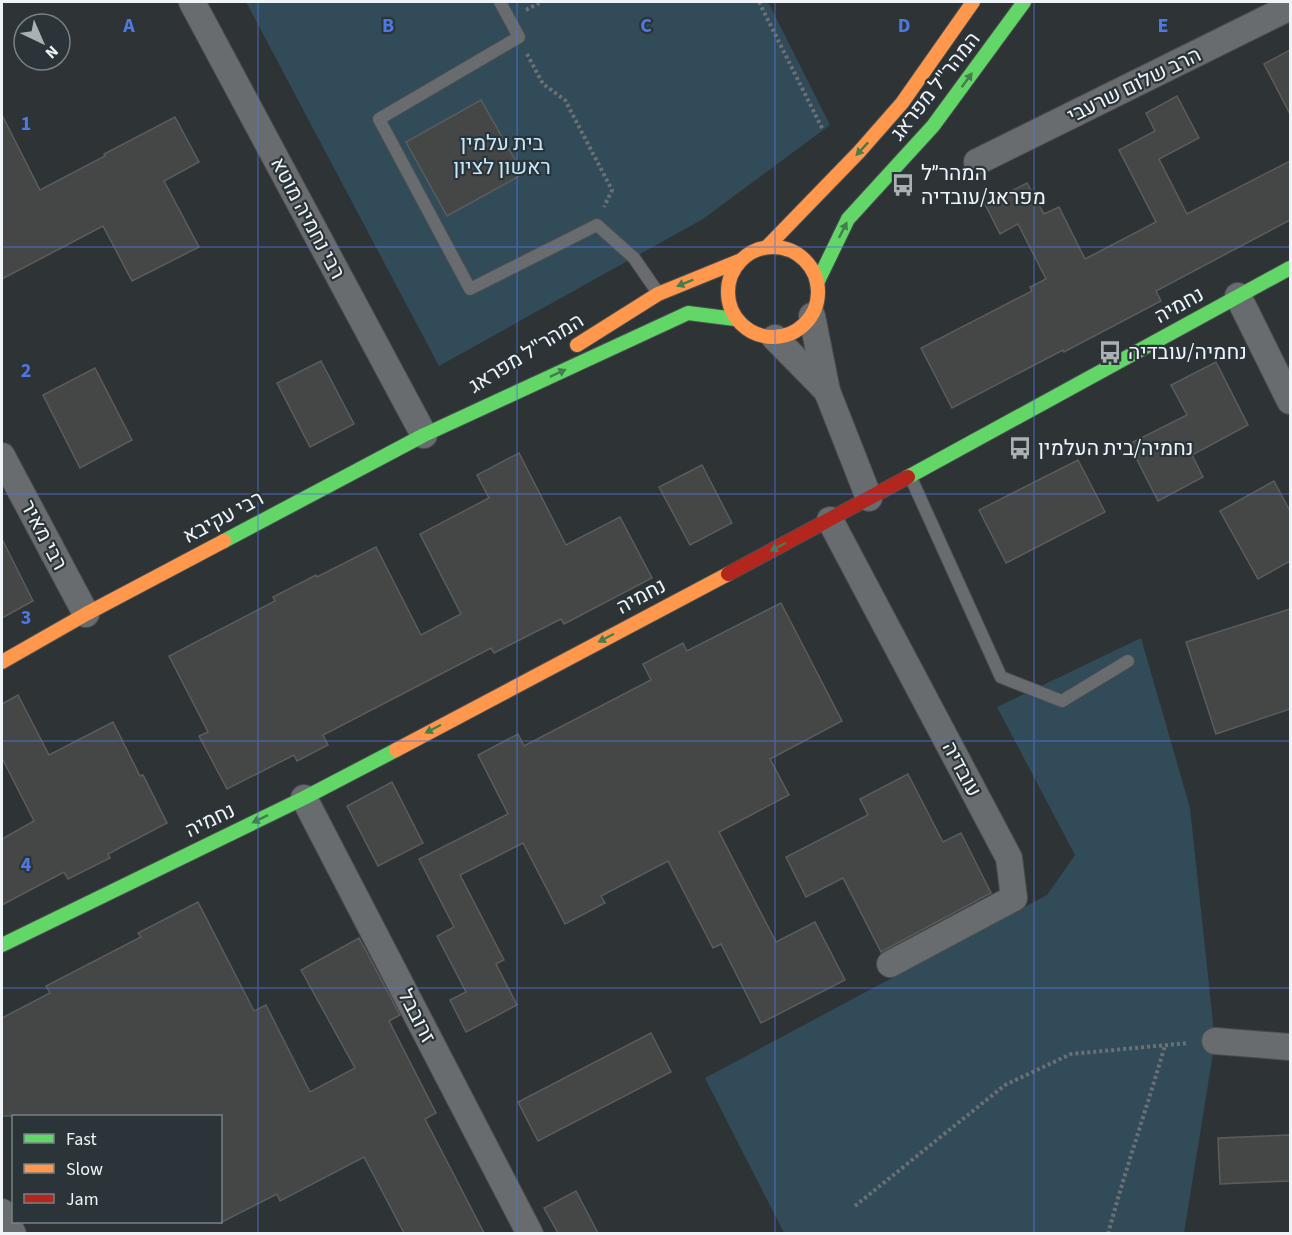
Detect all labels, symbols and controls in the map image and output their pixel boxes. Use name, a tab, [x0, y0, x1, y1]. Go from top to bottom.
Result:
north arrow	[12, 12, 72, 72]
text: A	[122, 12, 135, 40]
text: B	[382, 12, 394, 40]
text: C	[640, 12, 652, 40]
text: D	[898, 12, 910, 40]
text: E	[1158, 12, 1168, 40]
street label: המהר"ל מפראג	[883, 25, 987, 147]
text: N	[40, 40, 63, 64]
street label: הרב שלום שרעבי	[1062, 40, 1206, 130]
one-way arrow	[961, 73, 973, 89]
text: 1	[21, 110, 31, 138]
park label: בית עלמין ראשון לציון	[453, 128, 551, 182]
one-way arrow	[855, 141, 869, 156]
street label: רבי נחמיה מוטא	[263, 152, 353, 284]
place label: המהר״ל מפראג/עובדיה	[921, 158, 1046, 212]
bus stop icon: המהר״ל מפראג/עובדיה	[890, 172, 916, 198]
one-way arrow	[838, 222, 848, 239]
one-way arrow	[676, 278, 694, 288]
street label: נחמיה	[1149, 279, 1209, 331]
street label: המהר"ל מפראג	[463, 306, 589, 400]
place label: נחמיה/עובדיה	[1128, 337, 1247, 367]
bus stop icon: נחמיה/עובדיה	[1097, 339, 1123, 365]
text: 2	[21, 357, 31, 385]
one-way arrow	[550, 368, 568, 378]
place label: נחמיה/בית העלמין	[1038, 433, 1193, 463]
bus stop icon: נחמיה/בית העלמין	[1007, 435, 1033, 461]
street label: רבי עקיבא	[177, 483, 269, 551]
street label: רבי מאיר	[13, 495, 75, 575]
one-way arrow	[769, 542, 786, 552]
street label: נחמיה	[611, 570, 671, 622]
text: 3	[21, 604, 31, 632]
one-way arrow	[597, 634, 614, 643]
one-way arrow	[425, 725, 442, 734]
street label: עובדיה	[935, 736, 989, 802]
street label: נחמיה	[180, 795, 240, 845]
one-way arrow	[252, 815, 269, 824]
text: 4	[21, 851, 32, 879]
street label: זרובבל	[391, 984, 443, 1048]
legend	[12, 1115, 222, 1223]
text: Fast	[66, 1127, 97, 1152]
text: Slow	[66, 1157, 103, 1182]
text: Jam	[66, 1187, 99, 1212]

